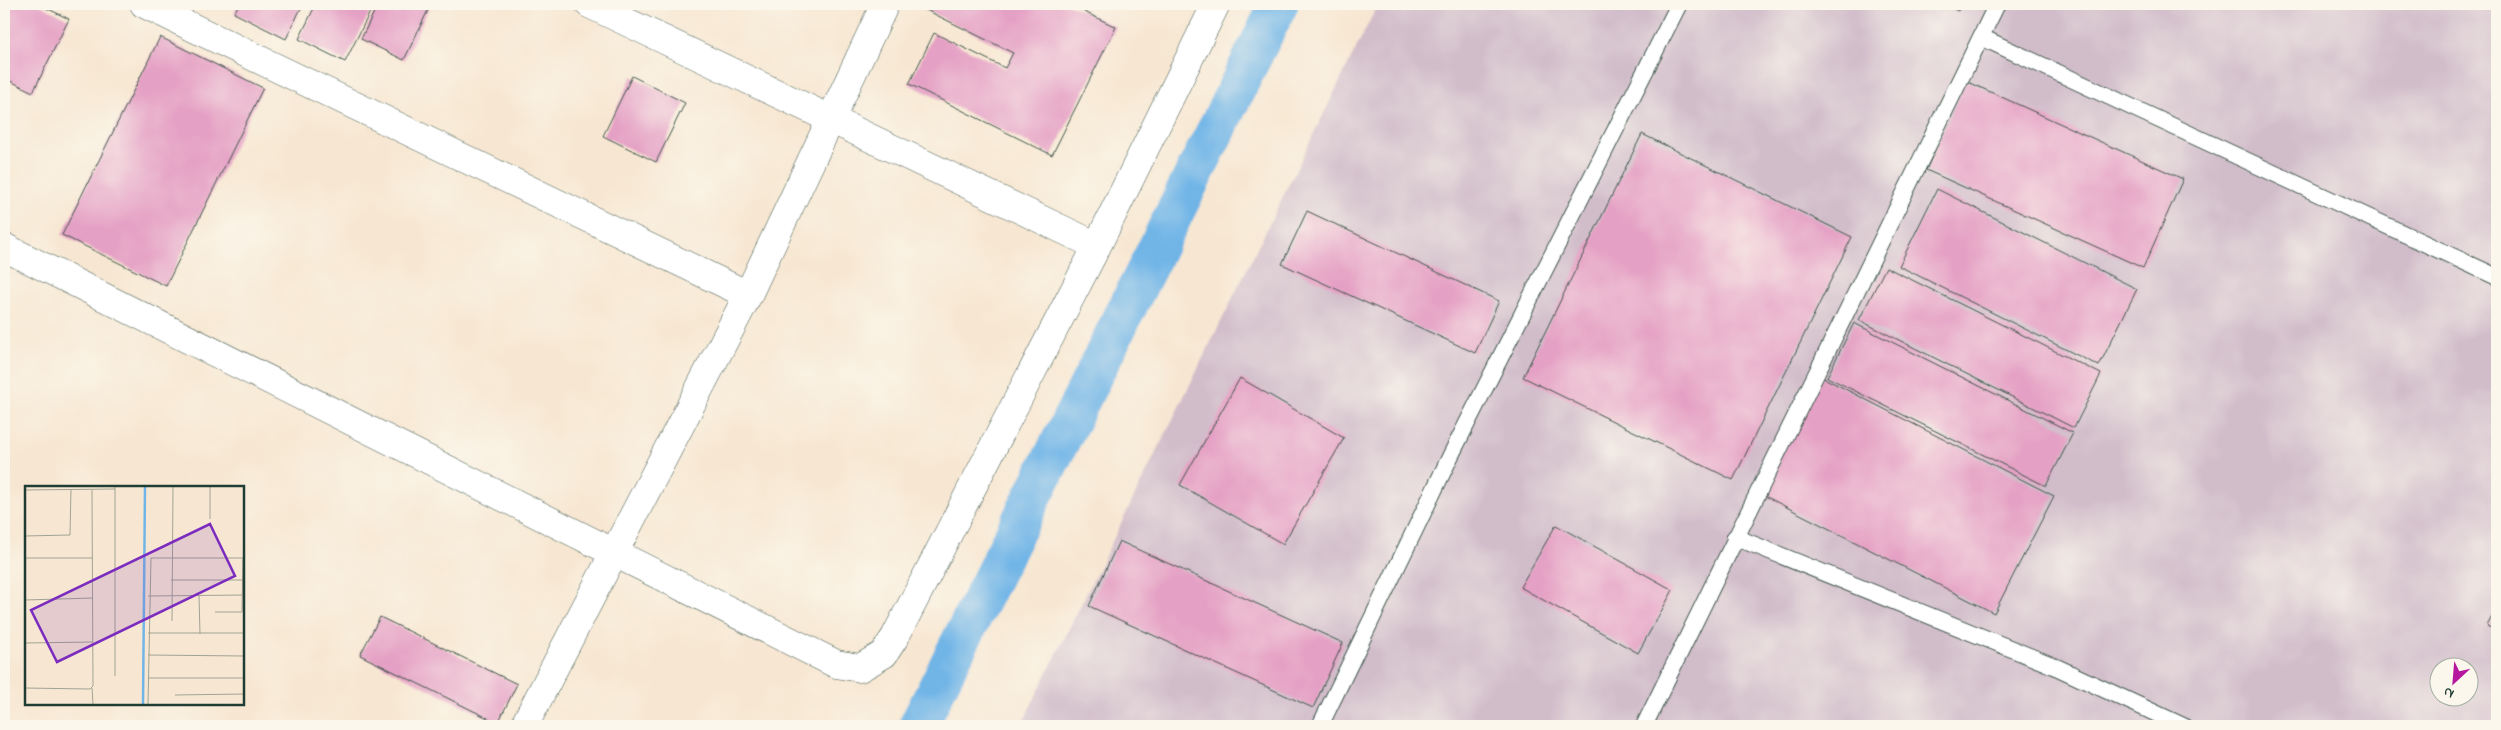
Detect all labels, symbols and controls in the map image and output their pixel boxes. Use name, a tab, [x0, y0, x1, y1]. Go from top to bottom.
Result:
inset map	[25, 486, 244, 705]
north arrow	[2428, 658, 2478, 708]
text: N	[2440, 681, 2458, 704]

